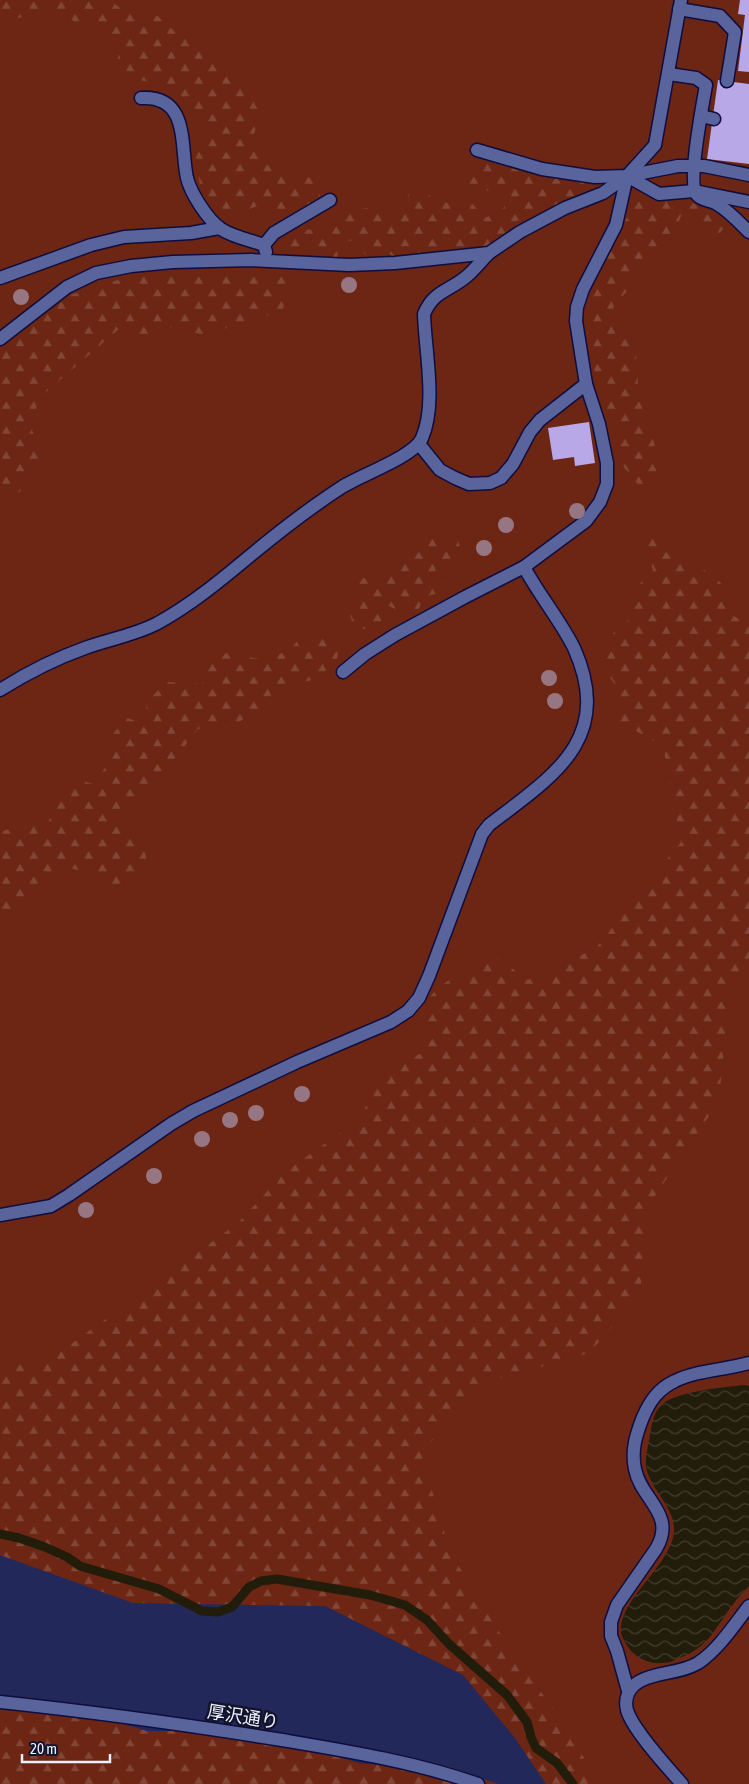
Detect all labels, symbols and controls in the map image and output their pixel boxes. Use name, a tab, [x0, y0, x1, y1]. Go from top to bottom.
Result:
street label: 厚沢通り	[206, 1701, 280, 1733]
scale bar	[22, 1732, 110, 1764]
text: 20 m	[30, 1740, 57, 1757]

